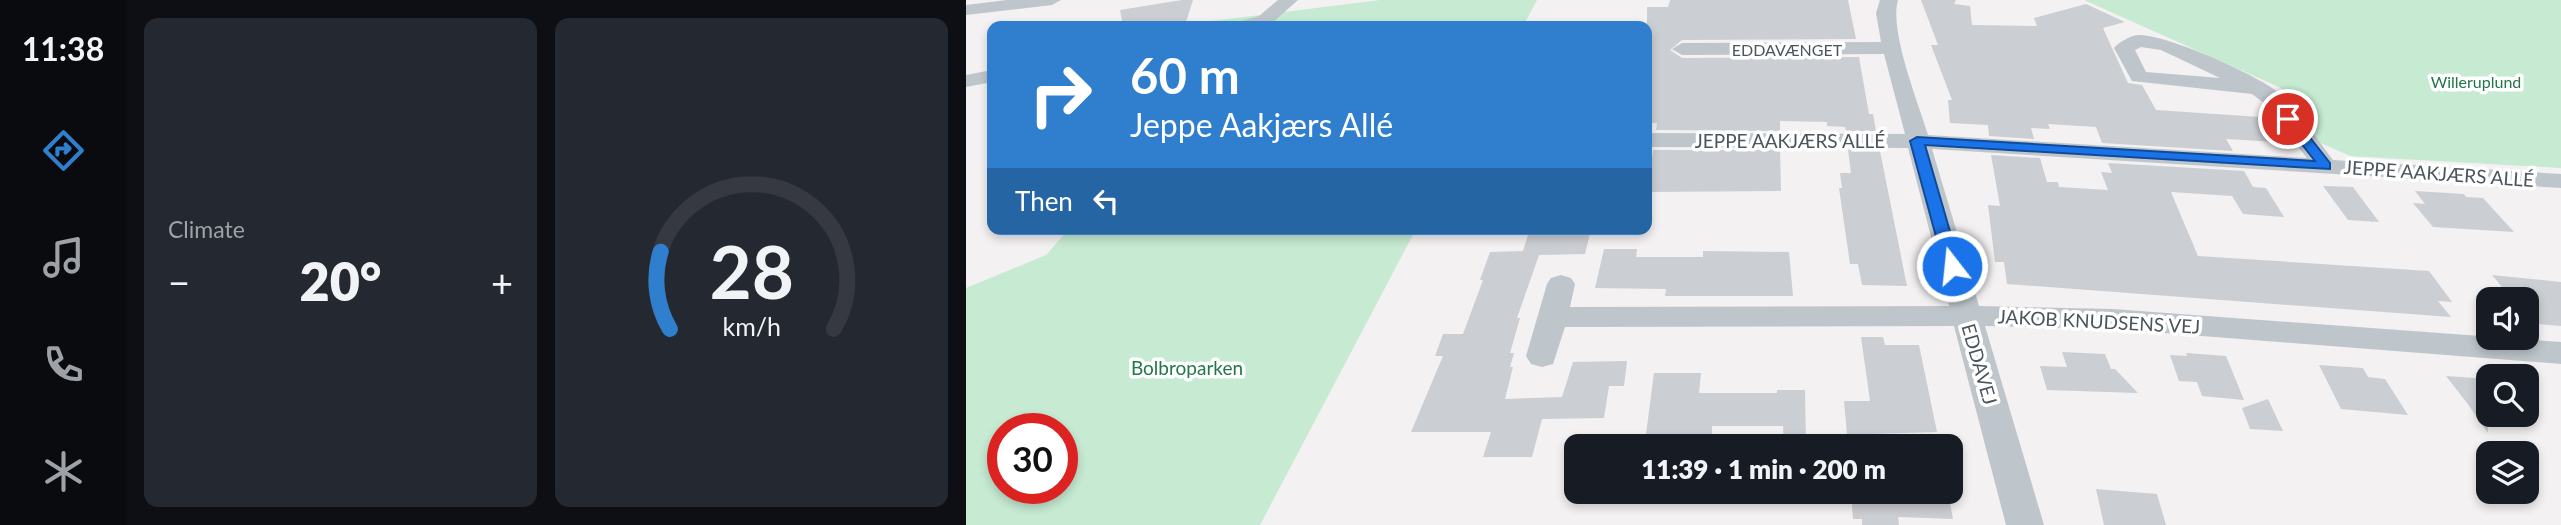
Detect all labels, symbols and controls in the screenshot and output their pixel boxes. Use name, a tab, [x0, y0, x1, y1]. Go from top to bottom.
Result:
text: 11:38	[22, 29, 104, 68]
street label: EDDAVÆNGET	[1732, 40, 1843, 59]
text: 60 m	[1130, 46, 1240, 104]
icon: right	[1015, 49, 1106, 140]
park label: Willeruplund	[2431, 72, 2521, 91]
pin	[2258, 89, 2318, 149]
icon: arrive	[2269, 100, 2307, 138]
text: Jeppe Aakjærs Allé	[1130, 105, 1393, 144]
icon: directions	[39, 126, 88, 175]
street label: JEPPE AAKJÆRS ALLÉ	[1695, 129, 1885, 152]
street label: JEPPE AAKJÆRS ALLÉ	[2343, 155, 2535, 191]
icon: left	[1087, 182, 1125, 220]
text: Then	[1015, 185, 1073, 217]
text: Climate	[168, 215, 245, 243]
text: 28	[709, 227, 794, 315]
position arrow	[1915, 229, 1989, 303]
icon: music	[39, 233, 88, 282]
text: 20°	[300, 250, 381, 312]
text: −	[168, 259, 190, 305]
text: +	[491, 259, 513, 305]
map controls	[2476, 287, 2539, 504]
button: sound	[2476, 287, 2539, 350]
street label: JAKOB KNUDSENS VEJ	[1997, 304, 2201, 338]
text: km/h	[722, 310, 781, 340]
street label: EDDAVEJ	[1957, 321, 2003, 407]
icon: phone	[39, 340, 88, 389]
park label: Bolbroparken	[1131, 356, 1243, 379]
button: search	[2476, 364, 2539, 427]
speed limit sign: 30	[987, 413, 1078, 504]
button: layers	[2476, 441, 2539, 504]
icon: climate	[39, 447, 88, 496]
text: 11:39 · 1 min · 200 m	[1641, 453, 1886, 485]

